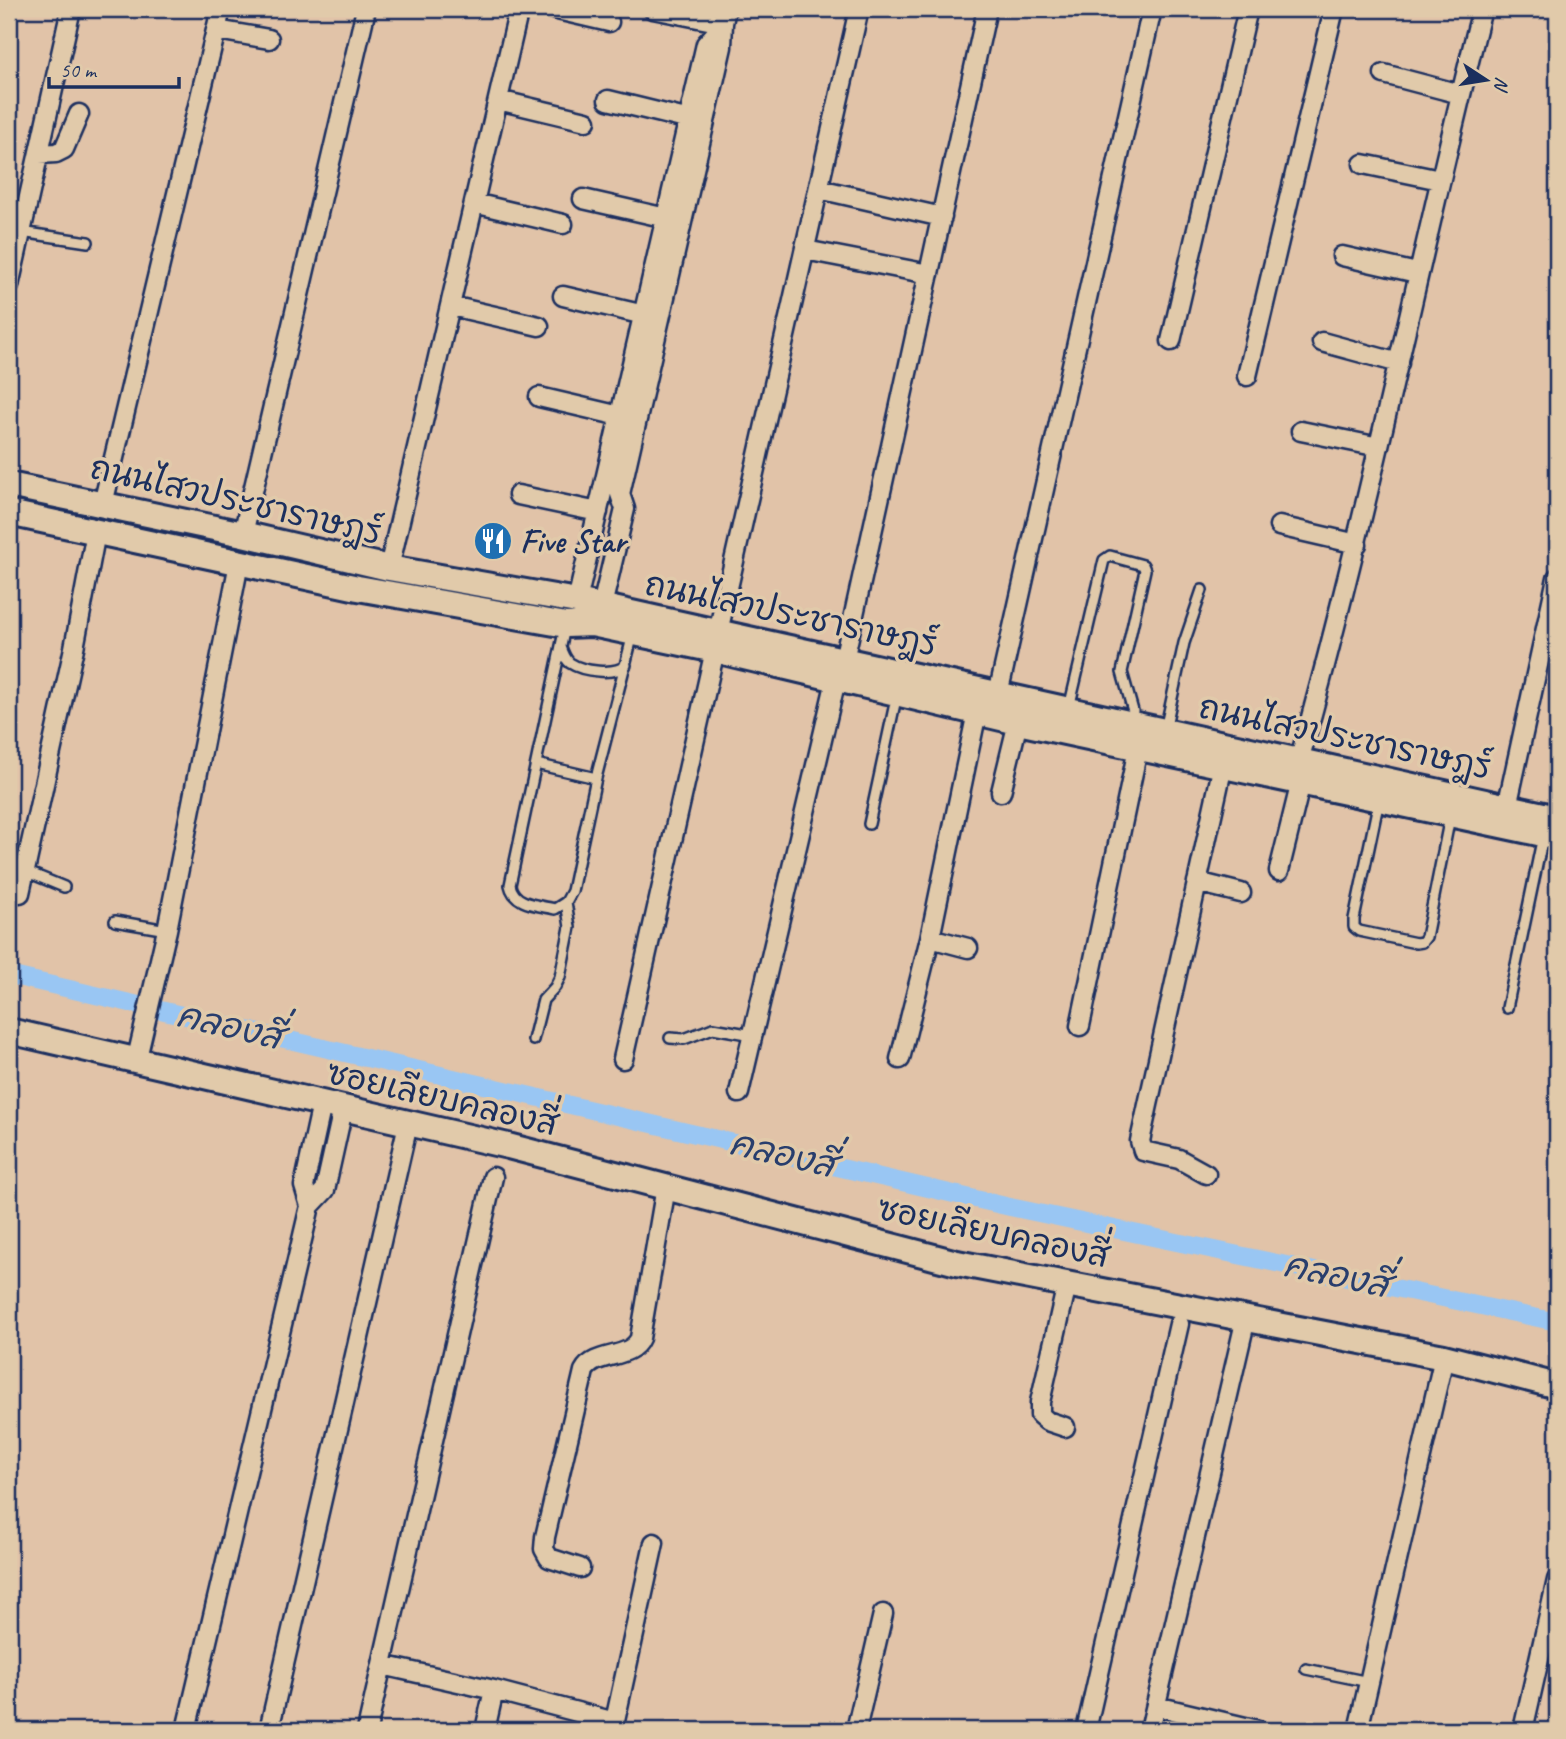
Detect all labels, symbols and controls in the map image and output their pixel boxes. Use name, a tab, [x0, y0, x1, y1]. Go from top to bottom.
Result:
scale bar	[49, 46, 178, 90]
north arrow	[1450, 46, 1520, 116]
text: 50 m	[60, 57, 98, 83]
text: N	[1488, 75, 1515, 95]
street label: ถนนไสวประชาราษฎร์	[86, 444, 386, 555]
restaurant icon: Five Star	[472, 520, 514, 562]
place label: Five Star	[520, 520, 629, 562]
street label: ถนนไสวประชาราษฎร์	[641, 561, 942, 667]
street label: ถนนไสวประชาราษฎร์	[1195, 684, 1496, 790]
water label: คลองสี่	[173, 983, 297, 1062]
street label: ซอยเลียบคลองสี่	[323, 1040, 566, 1146]
water label: คลองสี่	[726, 1111, 850, 1190]
street label: ซอยเลียบคลองสี่	[874, 1176, 1117, 1278]
water label: คลองสี่	[1280, 1232, 1404, 1310]

